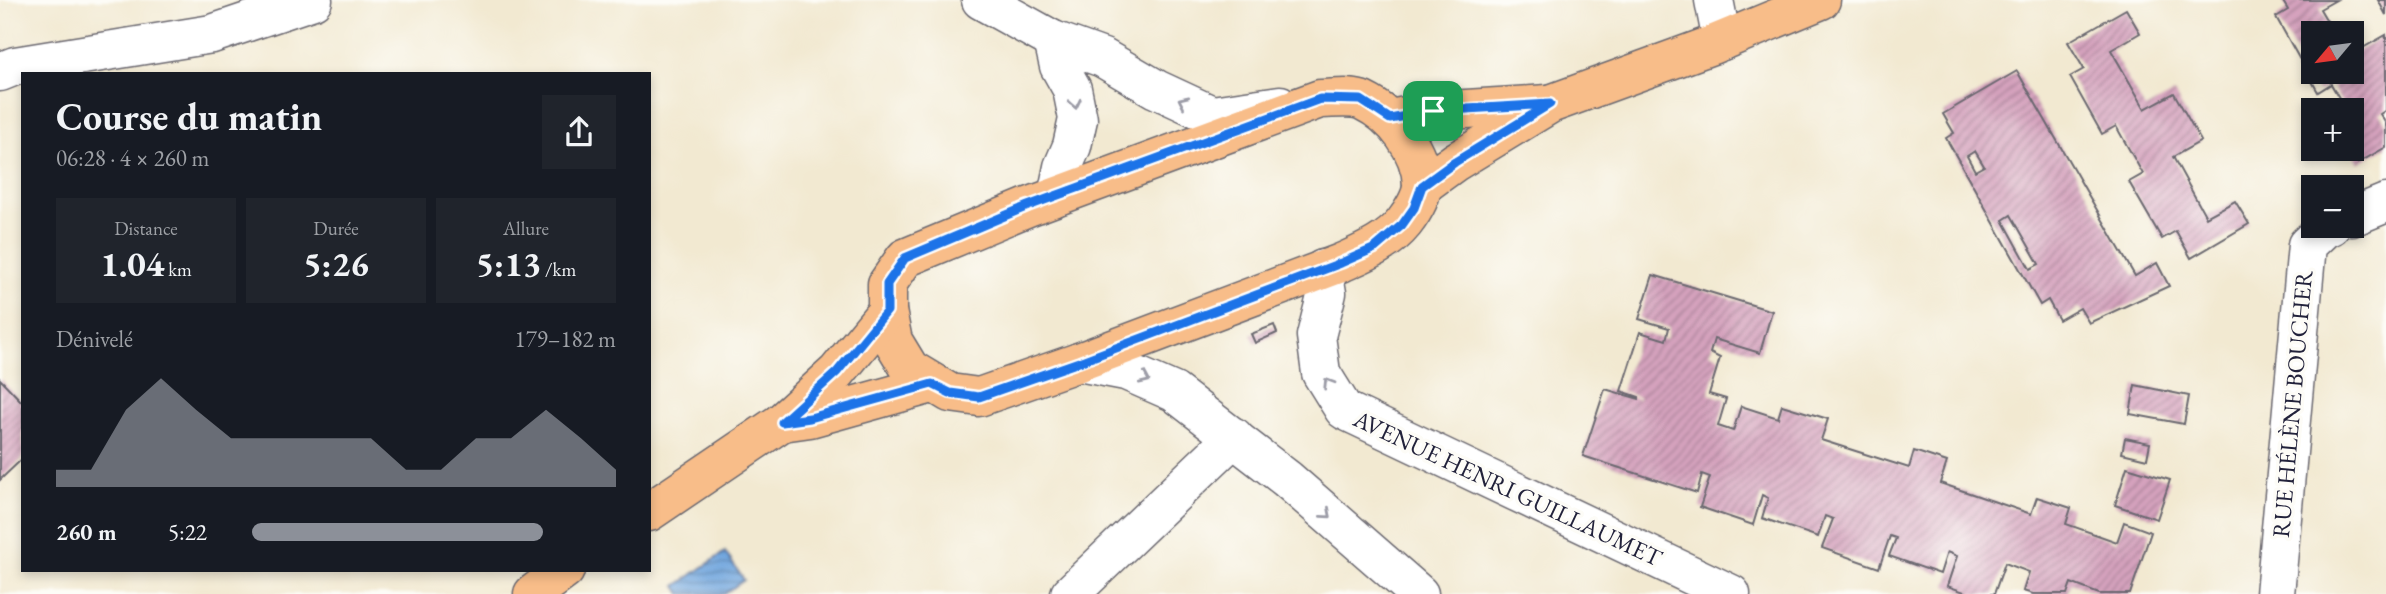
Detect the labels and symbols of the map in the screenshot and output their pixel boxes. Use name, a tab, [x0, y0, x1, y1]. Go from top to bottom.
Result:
north arrow	[2301, 21, 2364, 84]
pin	[1403, 81, 1463, 141]
one-way arrow	[1178, 96, 1190, 110]
one-way arrow	[1067, 98, 1082, 110]
street label: RUE HÉLÈNE BOUCHER	[2265, 268, 2319, 539]
one-way arrow	[1138, 371, 1150, 385]
one-way arrow	[1323, 378, 1336, 391]
street label: AVENUE HENRI GUILLAUMET	[1348, 402, 1668, 574]
one-way arrow	[1319, 506, 1332, 518]

